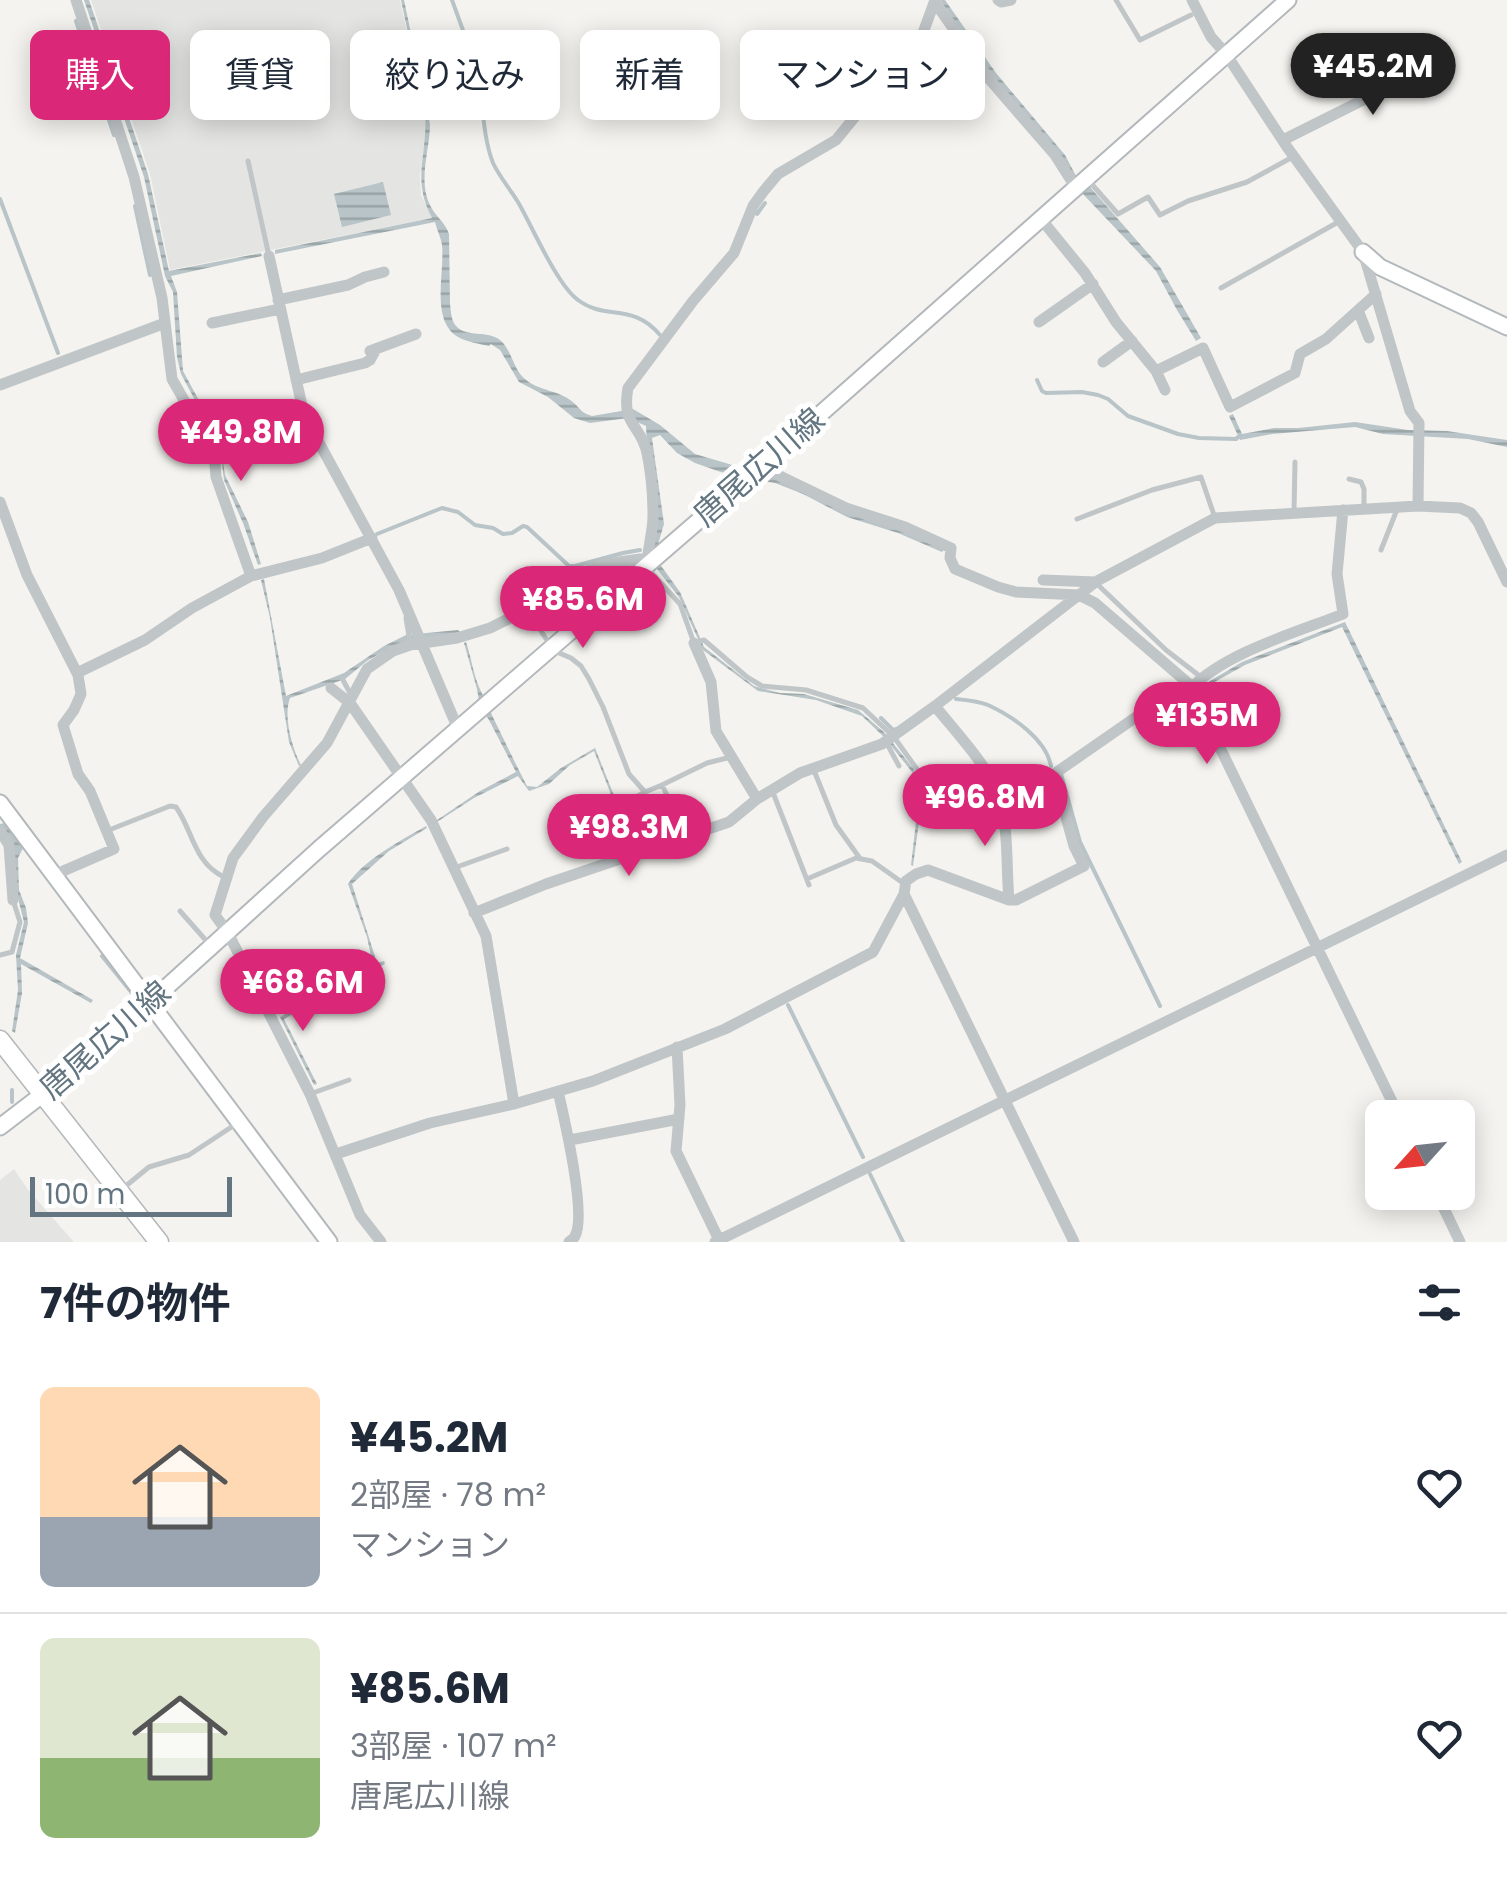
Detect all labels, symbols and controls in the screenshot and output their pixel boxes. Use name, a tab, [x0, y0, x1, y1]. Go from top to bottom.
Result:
chip: 購入	[30, 30, 170, 120]
chip: 賃貸	[190, 30, 330, 120]
chip: 絞り込み	[350, 30, 560, 120]
chip: 新着	[580, 30, 720, 120]
chip: マンション	[740, 30, 985, 120]
pin: ¥45.2M	[1292, 33, 1454, 118]
text: ¥45.2M	[1313, 43, 1433, 88]
street label: 唐尾広川線	[684, 397, 834, 536]
pin: ¥49.8M	[160, 399, 322, 484]
text: ¥49.8M	[180, 409, 302, 454]
pin: ¥85.6M	[502, 566, 664, 651]
text: ¥85.6M	[522, 576, 644, 621]
pin: ¥135M	[1137, 682, 1277, 767]
text: ¥135M	[1155, 692, 1259, 737]
pin: ¥96.8M	[904, 764, 1066, 849]
text: ¥96.8M	[925, 774, 1045, 819]
pin: ¥98.3M	[548, 794, 710, 879]
text: ¥98.3M	[569, 804, 689, 849]
pin: ¥68.6M	[222, 949, 384, 1034]
text: ¥68.6M	[242, 959, 364, 1004]
street label: 唐尾広川線	[30, 970, 180, 1109]
north arrow	[1365, 1100, 1475, 1210]
map controls	[1365, 1100, 1475, 1210]
scale bar	[30, 1172, 232, 1216]
text: 100 m	[45, 1175, 125, 1214]
text: 7件の物件	[40, 1274, 230, 1333]
icon: filters	[1412, 1275, 1467, 1330]
text: ¥45.2M	[350, 1408, 508, 1467]
icon: home	[120, 1427, 240, 1547]
icon: heart	[1412, 1460, 1467, 1515]
text: 2部屋 · 78 m²	[350, 1472, 546, 1517]
text: マンション	[350, 1522, 510, 1567]
text: ¥85.6M	[350, 1659, 510, 1718]
icon: home	[120, 1678, 240, 1798]
icon: heart	[1412, 1711, 1467, 1766]
text: 3部屋 · 107 m²	[350, 1723, 557, 1768]
text: 唐尾広川線	[350, 1773, 510, 1818]

